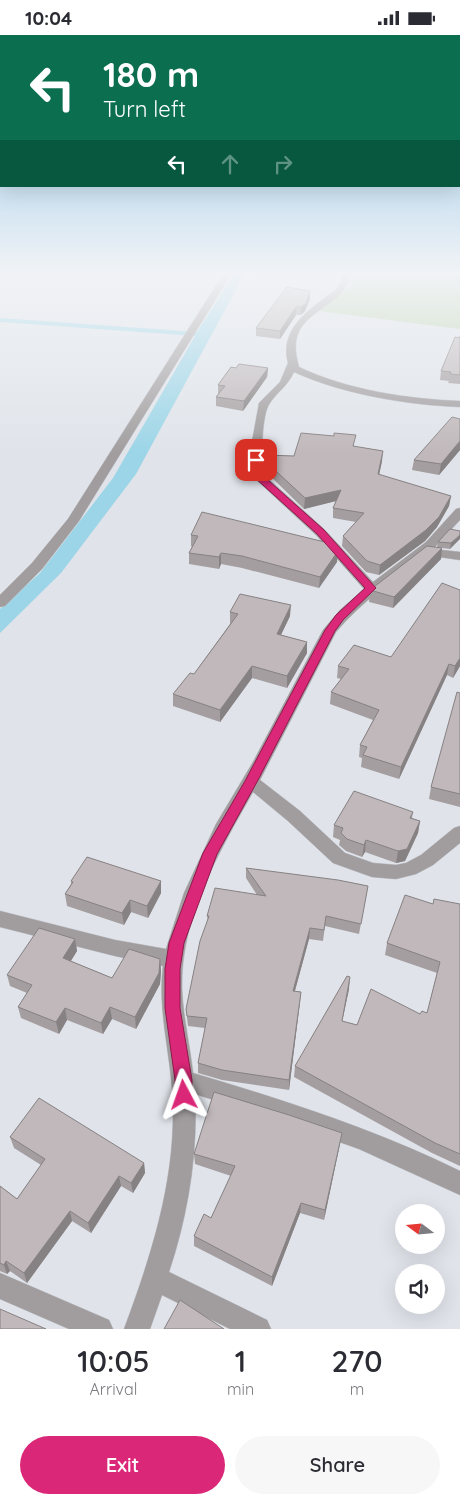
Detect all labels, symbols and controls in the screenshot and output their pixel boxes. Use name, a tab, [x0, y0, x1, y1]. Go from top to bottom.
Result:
text: 10:04	[25, 6, 72, 30]
text: 180 m	[103, 52, 199, 96]
icon: left	[20, 55, 85, 120]
text: Turn left	[103, 95, 186, 123]
icon: left	[163, 150, 191, 178]
icon: ahead	[216, 150, 244, 178]
icon: right	[269, 150, 297, 178]
pin	[235, 439, 277, 481]
icon: arrive	[242, 446, 270, 474]
position arrow	[157, 1068, 209, 1120]
north arrow	[395, 1204, 445, 1254]
map controls	[395, 1204, 445, 1314]
button: sound	[395, 1264, 445, 1314]
text: 10:05	[77, 1342, 150, 1380]
text: 1	[235, 1342, 246, 1380]
text: 270	[332, 1342, 383, 1380]
text: Arrival	[90, 1379, 137, 1399]
text: min	[227, 1379, 254, 1399]
text: m	[350, 1379, 364, 1399]
button: Exit	[20, 1436, 225, 1494]
button: Share	[235, 1436, 440, 1494]

